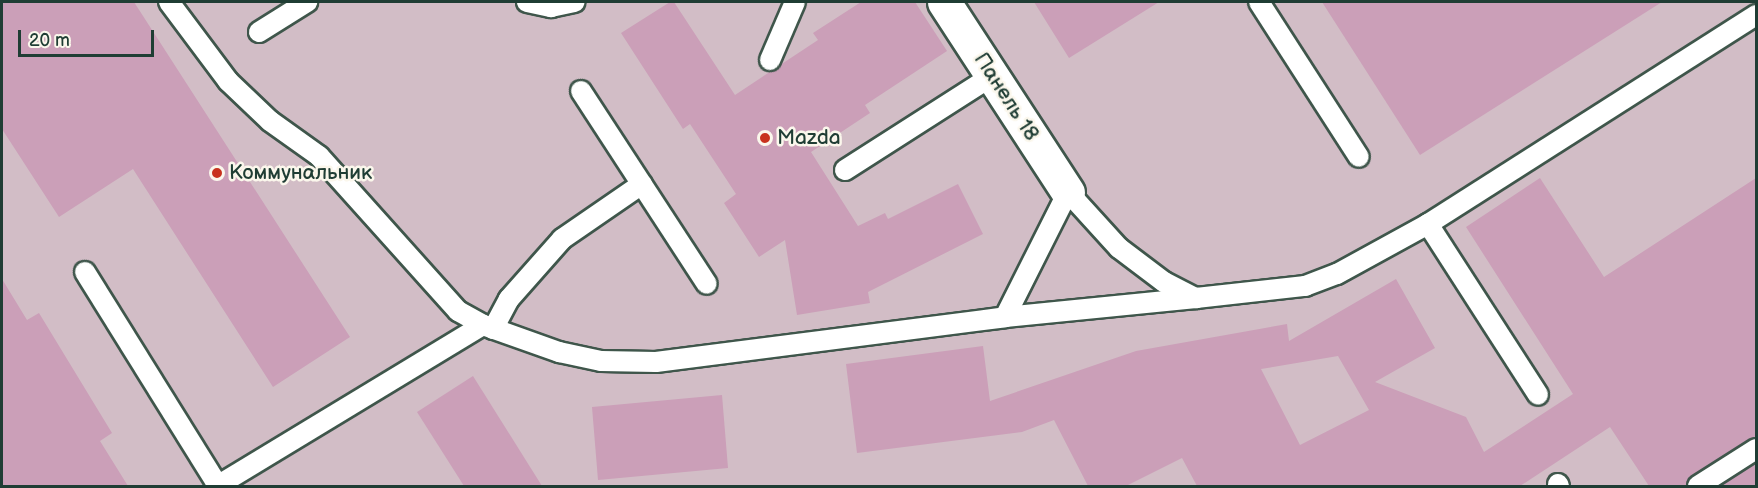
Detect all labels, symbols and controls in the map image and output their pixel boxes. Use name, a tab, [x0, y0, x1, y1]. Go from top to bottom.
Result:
scale bar	[21, 18, 158, 56]
text: 20 m	[29, 30, 70, 51]
street label: Панель 18	[968, 48, 1044, 146]
place label: Mazda	[777, 125, 841, 151]
marker: Mazda	[758, 131, 772, 145]
place label: Коммунальник	[229, 160, 372, 186]
marker: Коммунальник	[210, 166, 224, 180]

